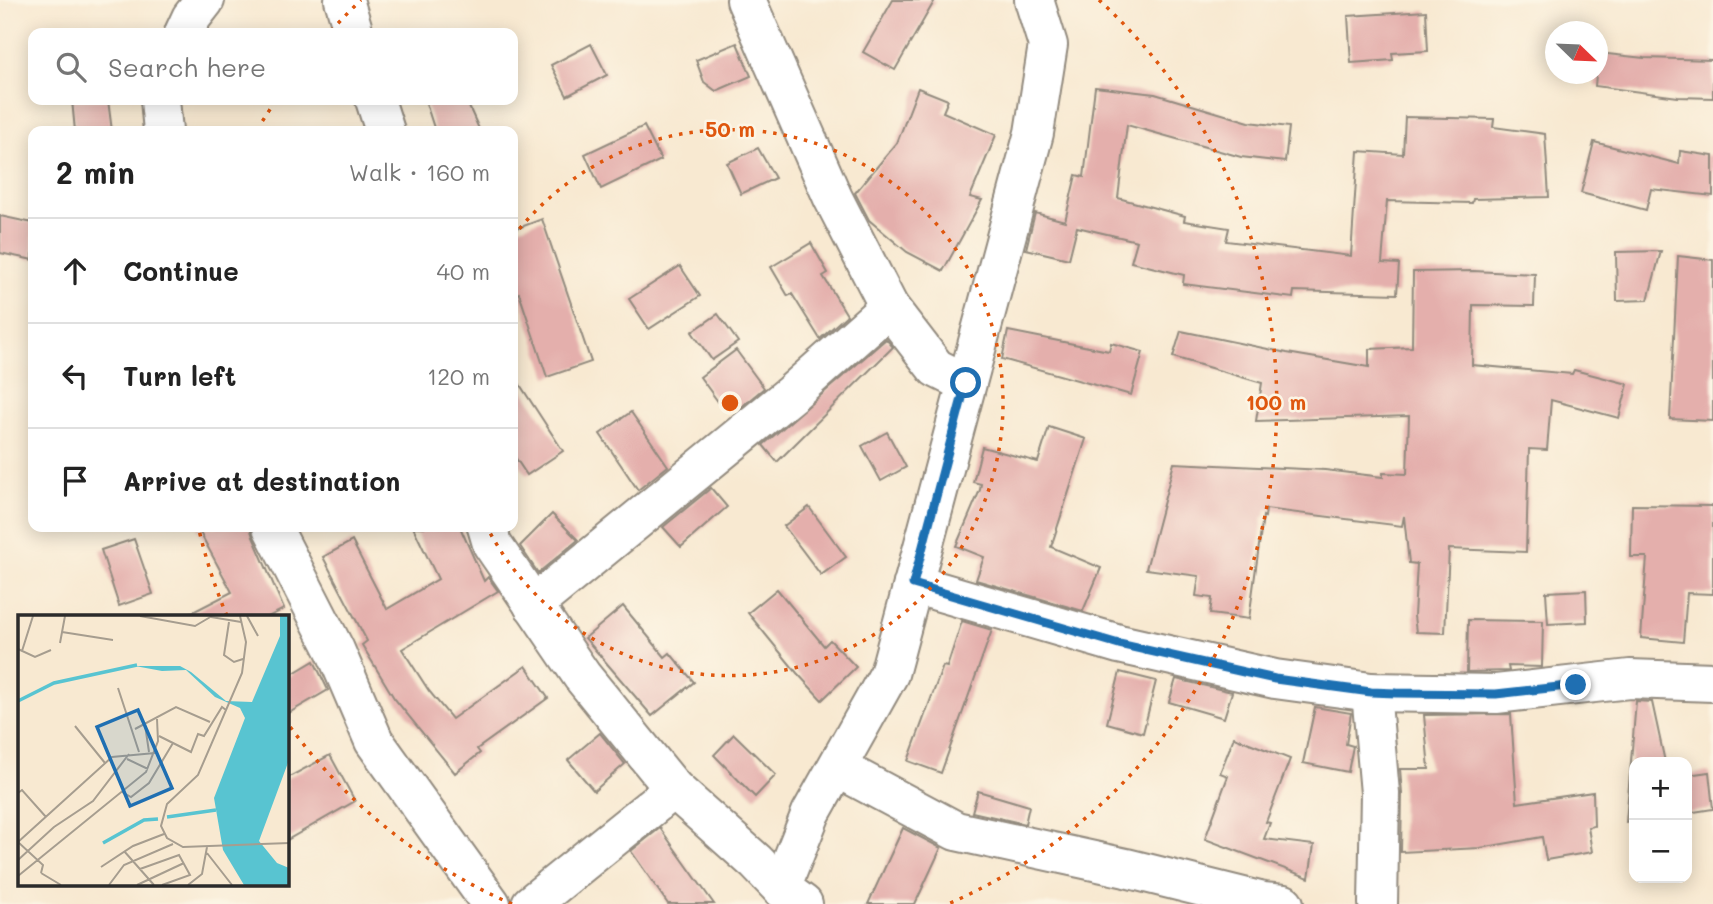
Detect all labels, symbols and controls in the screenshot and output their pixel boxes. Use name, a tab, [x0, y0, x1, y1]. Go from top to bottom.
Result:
north arrow	[1545, 21, 1608, 84]
search box	[28, 28, 518, 105]
icon: search	[52, 48, 90, 86]
text: Search here	[108, 50, 266, 84]
text: 50 m	[705, 115, 755, 142]
text: 2 min	[56, 152, 135, 192]
text: Walk · 160 m	[349, 157, 490, 187]
icon: ahead	[56, 252, 94, 290]
text: Continue	[123, 254, 239, 288]
text: 40 m	[437, 256, 490, 286]
icon: left	[56, 357, 94, 395]
text: Turn left	[123, 359, 236, 393]
text: 120 m	[427, 361, 490, 391]
route start	[950, 367, 981, 398]
text: 100 m	[1246, 388, 1306, 415]
centre of rings	[718, 391, 742, 415]
icon: arrive	[56, 462, 94, 500]
text: Arrive at destination	[123, 464, 400, 498]
inset map	[18, 615, 289, 886]
route end	[1560, 669, 1591, 700]
map controls	[1629, 757, 1692, 883]
button: +	[1629, 757, 1692, 820]
button: −	[1629, 820, 1692, 883]

